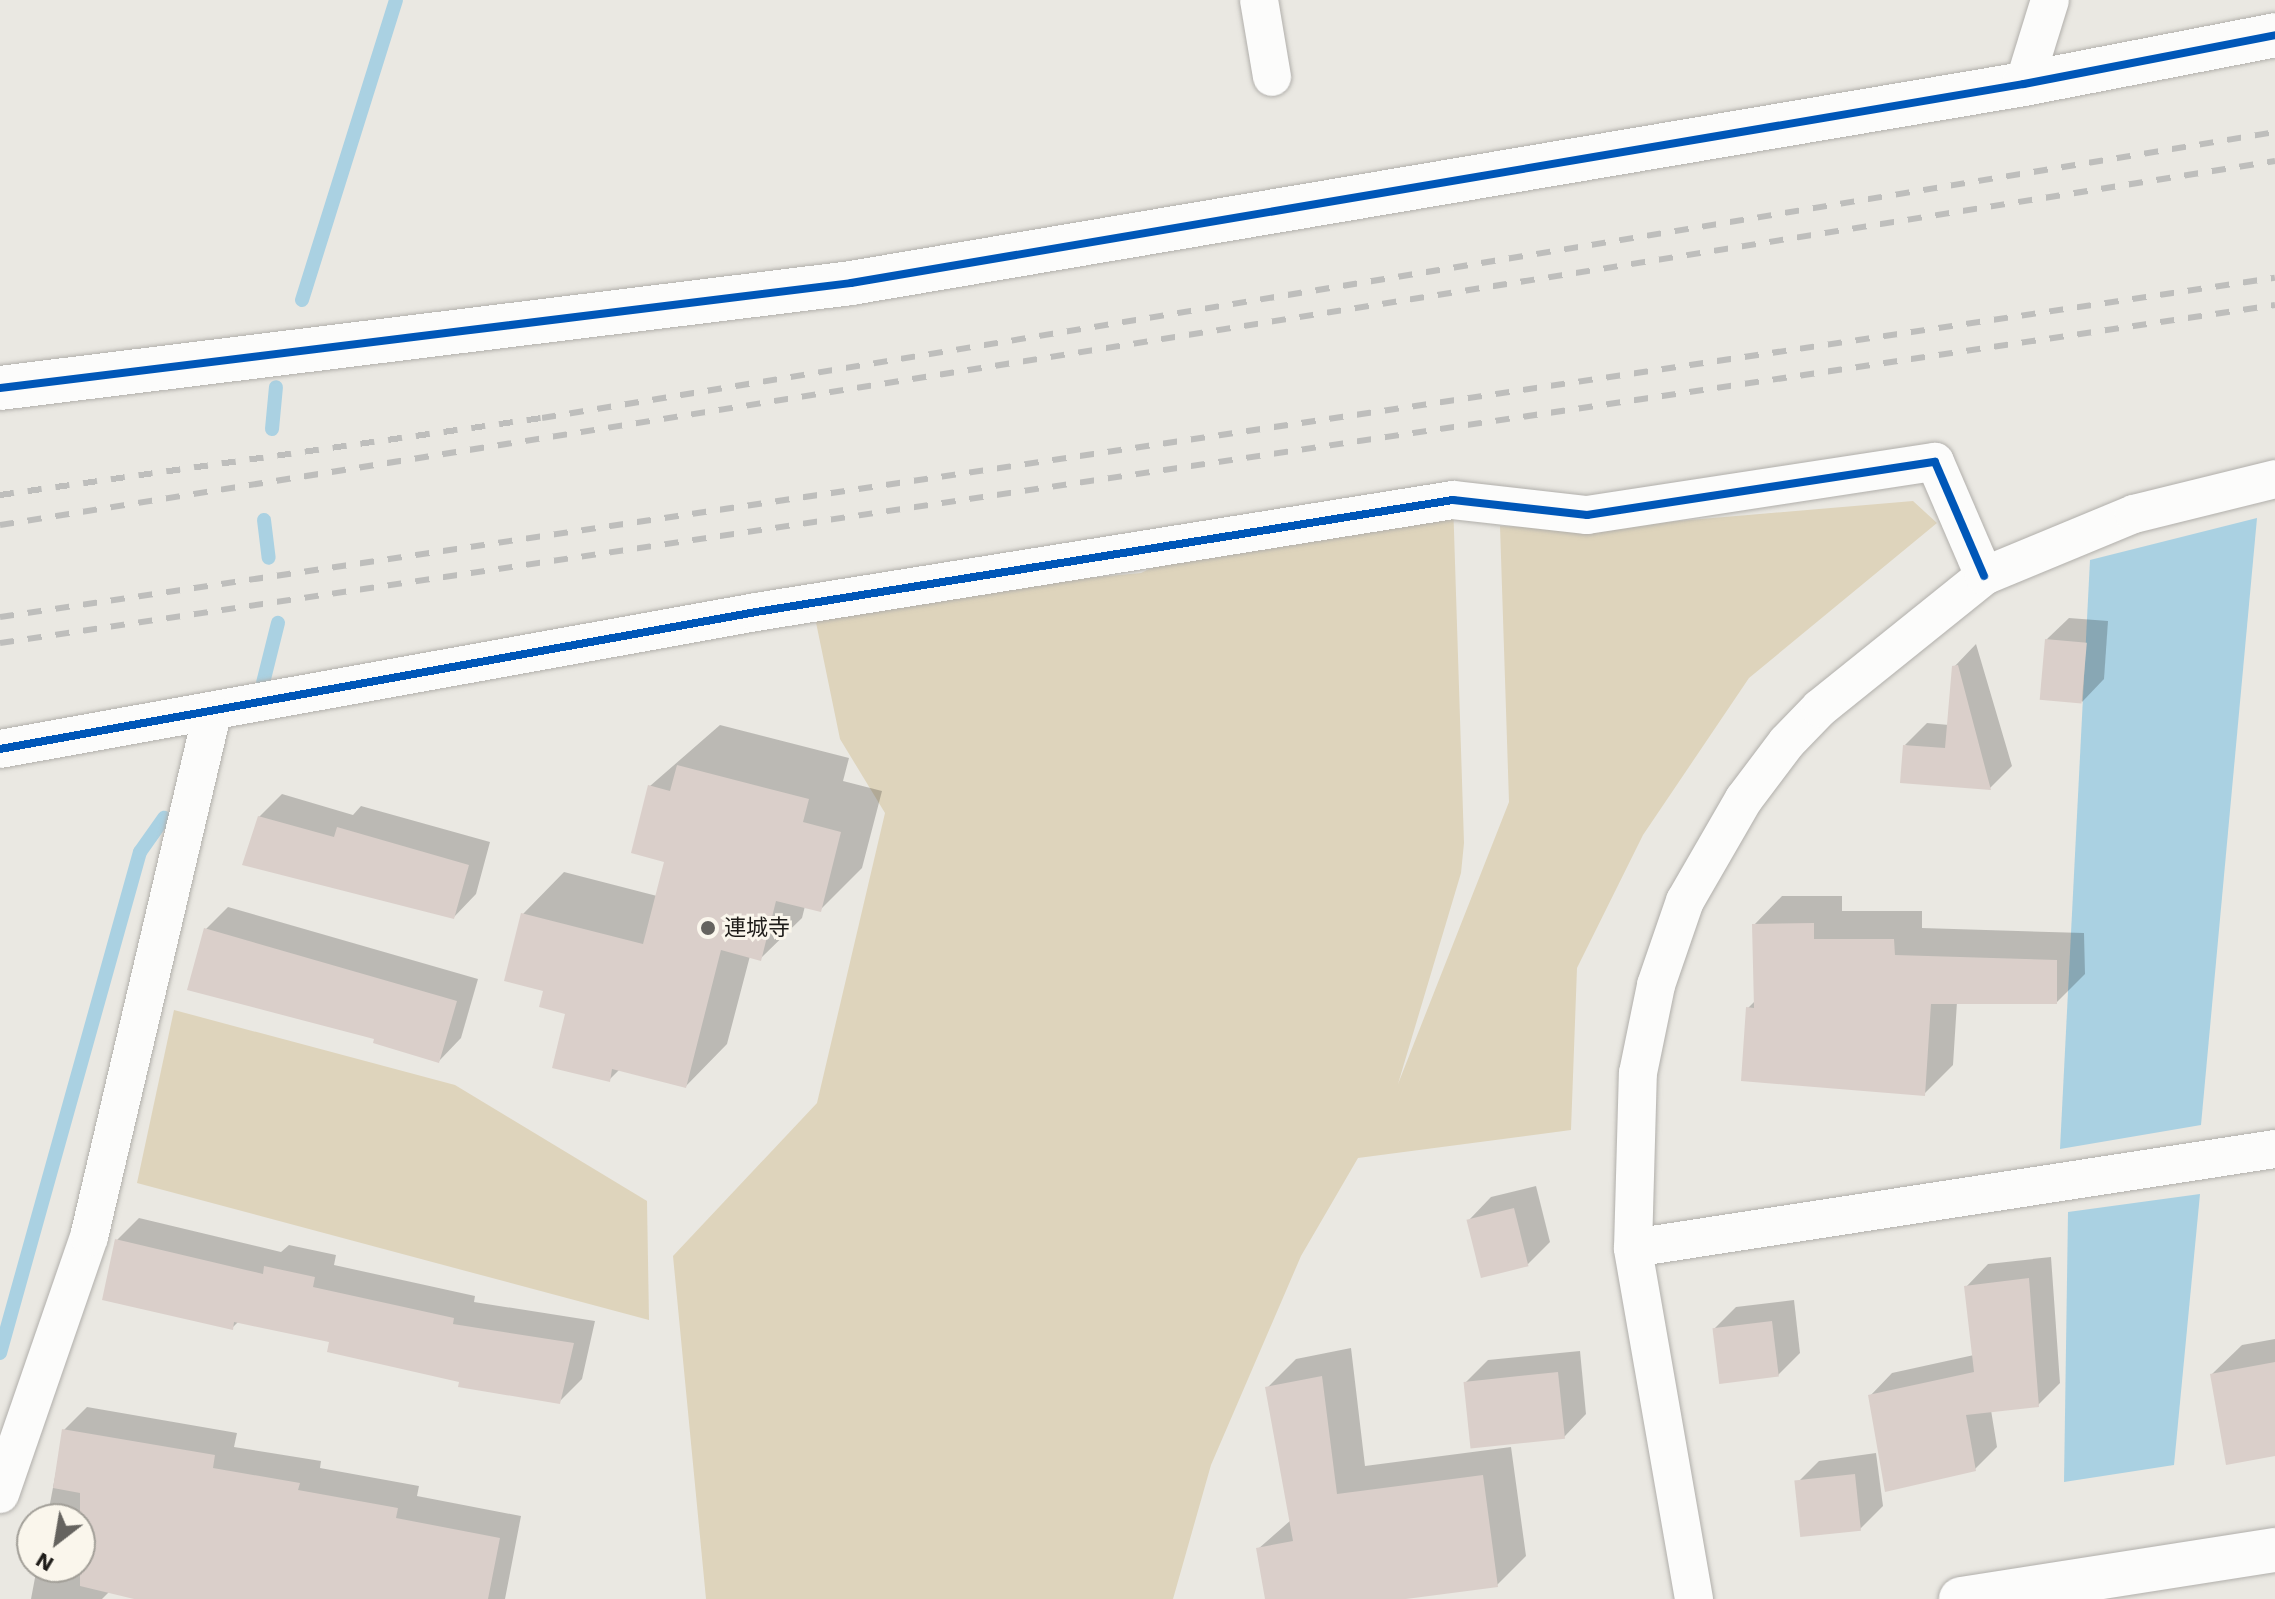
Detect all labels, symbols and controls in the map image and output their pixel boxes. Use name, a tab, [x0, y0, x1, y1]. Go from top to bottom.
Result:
place label: 連城寺	[724, 915, 790, 941]
marker: 連城寺	[699, 919, 717, 937]
north arrow	[16, 1503, 96, 1583]
text: N	[31, 1547, 58, 1577]

